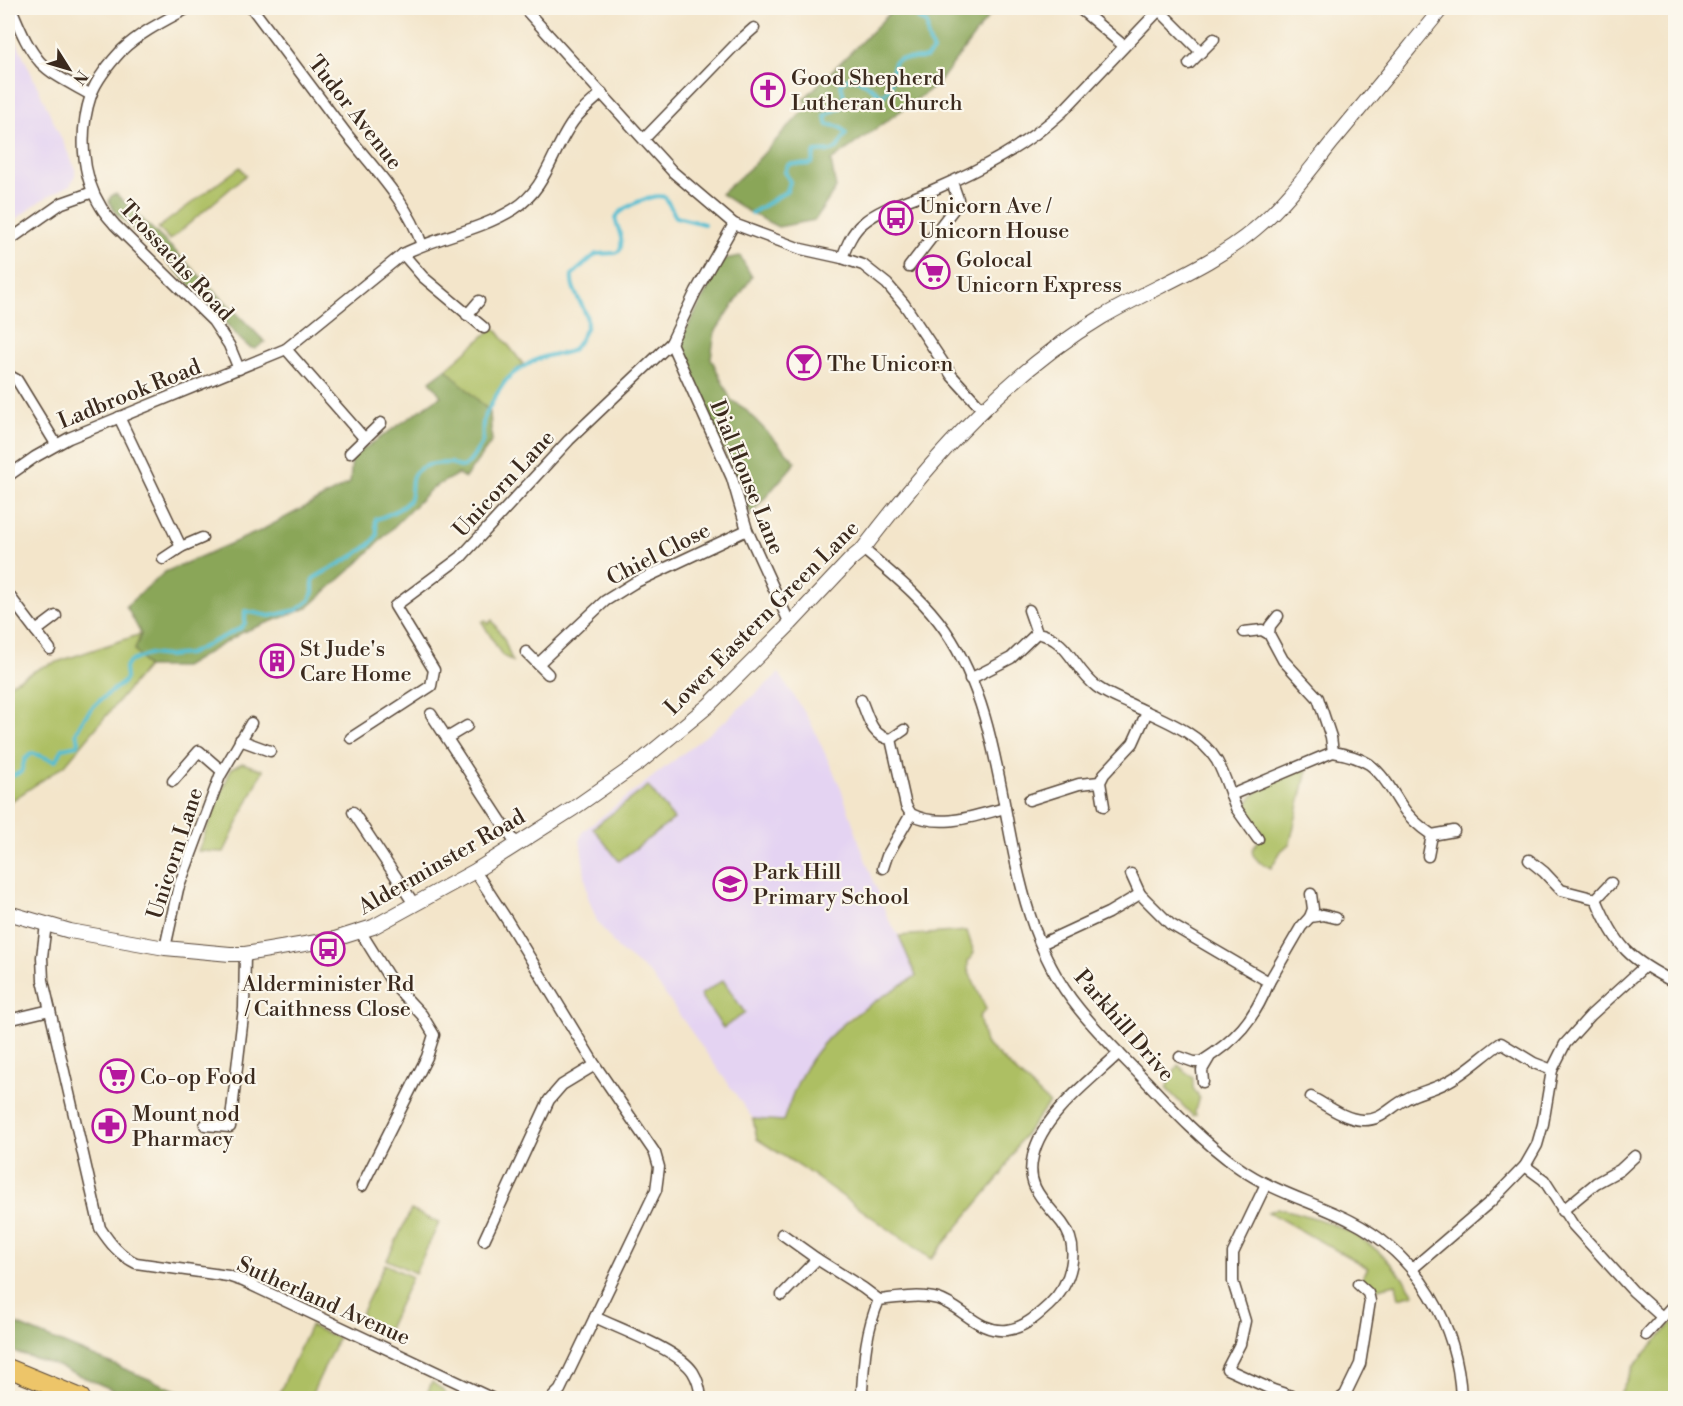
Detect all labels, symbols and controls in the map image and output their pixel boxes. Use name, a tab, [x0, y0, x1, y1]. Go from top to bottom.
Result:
north arrow	[39, 39, 99, 99]
street label: Tudor Avenue	[302, 50, 408, 175]
place label: Good Shepherd Lutheran Church	[791, 65, 963, 117]
text: N	[68, 66, 92, 89]
church icon: Good Shepherd Lutheran Church	[750, 72, 786, 108]
place label: Unicorn Ave / Unicorn House	[919, 193, 1069, 245]
street label: Trossachs Road	[113, 195, 239, 328]
bus stop icon: Unicorn Ave / Unicorn House	[878, 200, 914, 236]
place label: Golocal Unicorn Express	[956, 247, 1122, 299]
supermarket icon: Golocal Unicorn Express	[915, 254, 951, 290]
bar icon: The Unicorn	[786, 345, 822, 381]
place label: The Unicorn	[827, 351, 953, 378]
street label: Ladbrook Road	[54, 353, 205, 435]
street label: Dial House Lane	[703, 396, 790, 559]
street label: Unicorn Lane	[448, 425, 561, 543]
street label: Lower Eastern Green Lane	[659, 515, 865, 721]
street label: Chiel Close	[602, 517, 715, 592]
place label: St Jude's Care Home	[300, 636, 412, 688]
building icon: St Jude's Care Home	[259, 643, 295, 679]
street label: Unicorn Lane	[141, 784, 209, 923]
street label: Alderminster Road	[353, 803, 531, 922]
place label: Park Hill Primary School	[753, 859, 910, 911]
school or university icon: Park Hill Primary School	[712, 866, 748, 902]
bus stop icon: Alderminister Rd / Caithness Close	[310, 931, 346, 967]
street label: Parkhill Drive	[1068, 964, 1180, 1088]
place label: Alderminister Rd / Caithness Close	[241, 971, 415, 1023]
supermarket icon: Co-op Food	[99, 1058, 135, 1094]
place label: Co-op Food	[140, 1064, 256, 1091]
place label: Mount nod Pharmacy	[132, 1101, 240, 1153]
pharmacy icon: Mount nod Pharmacy	[91, 1108, 127, 1144]
street label: Sutherland Avenue	[233, 1251, 414, 1352]

